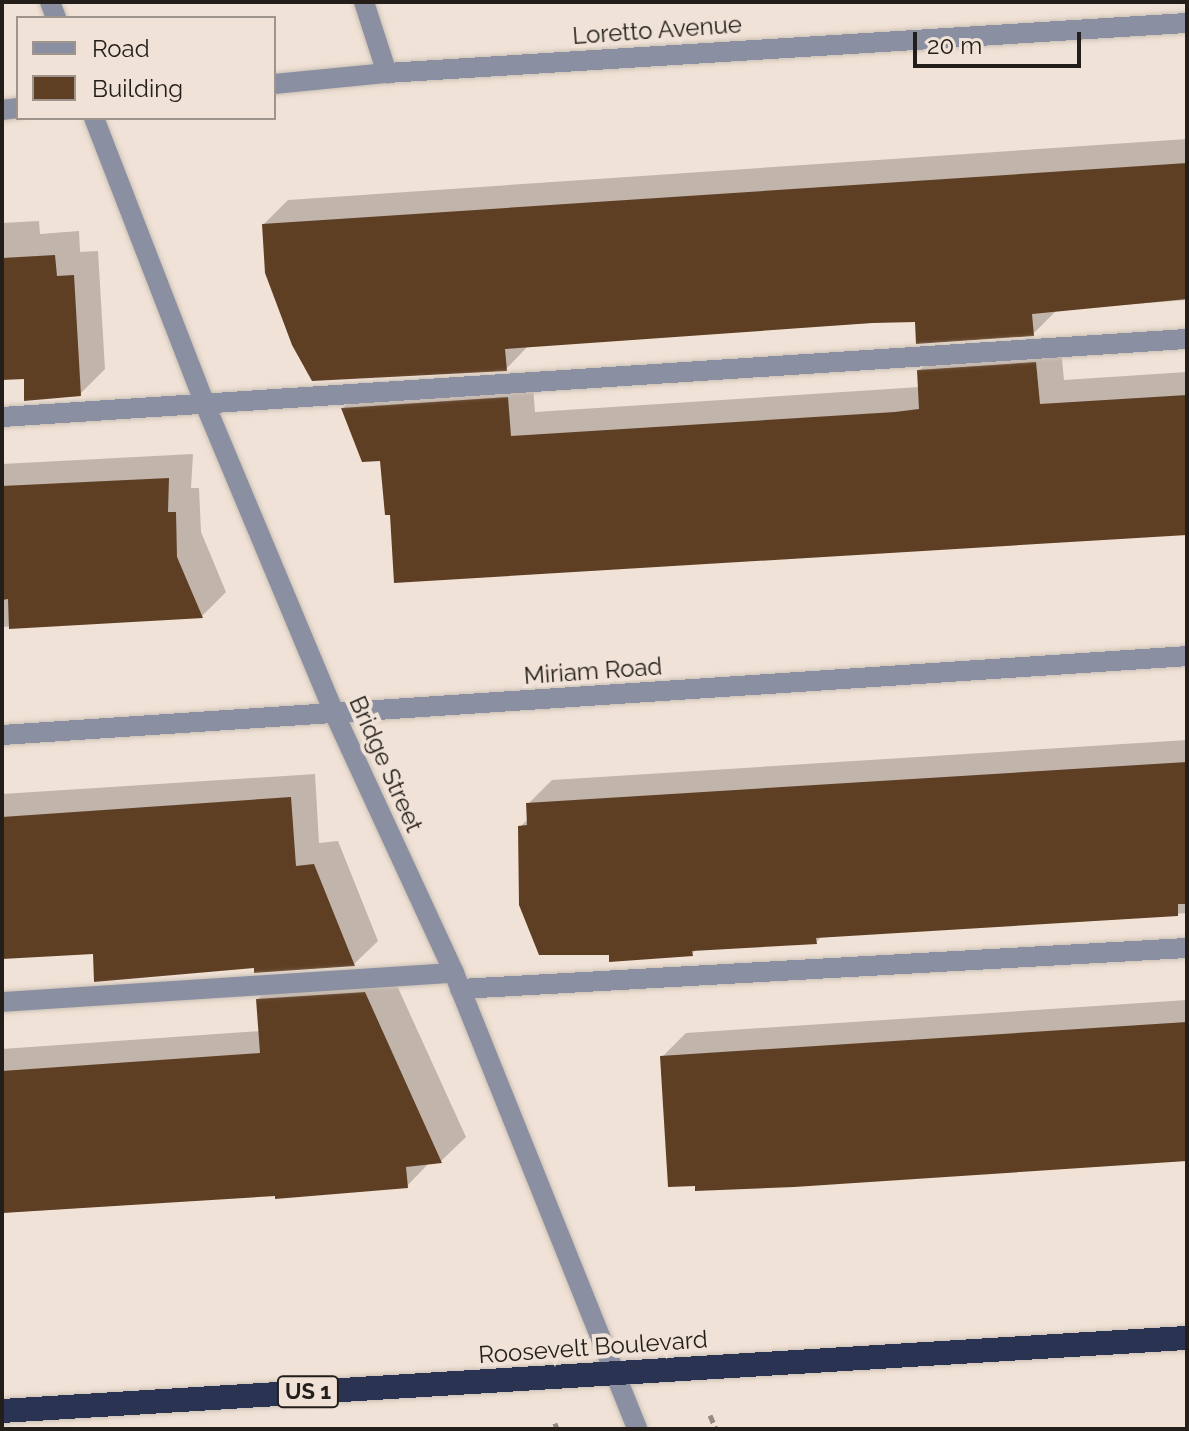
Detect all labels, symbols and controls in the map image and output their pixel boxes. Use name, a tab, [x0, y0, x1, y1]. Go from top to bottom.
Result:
street label: Loretto Avenue	[571, 10, 743, 50]
legend	[16, 16, 276, 120]
scale bar	[917, 16, 1085, 66]
text: 20 m	[927, 31, 982, 60]
text: Road	[92, 34, 150, 63]
text: Building	[92, 74, 183, 103]
street label: Miriam Road	[523, 652, 663, 690]
street label: Bridge Street	[343, 691, 429, 837]
street label: Roosevelt Boulevard	[477, 1325, 709, 1369]
road number: US 1	[276, 1374, 340, 1410]

